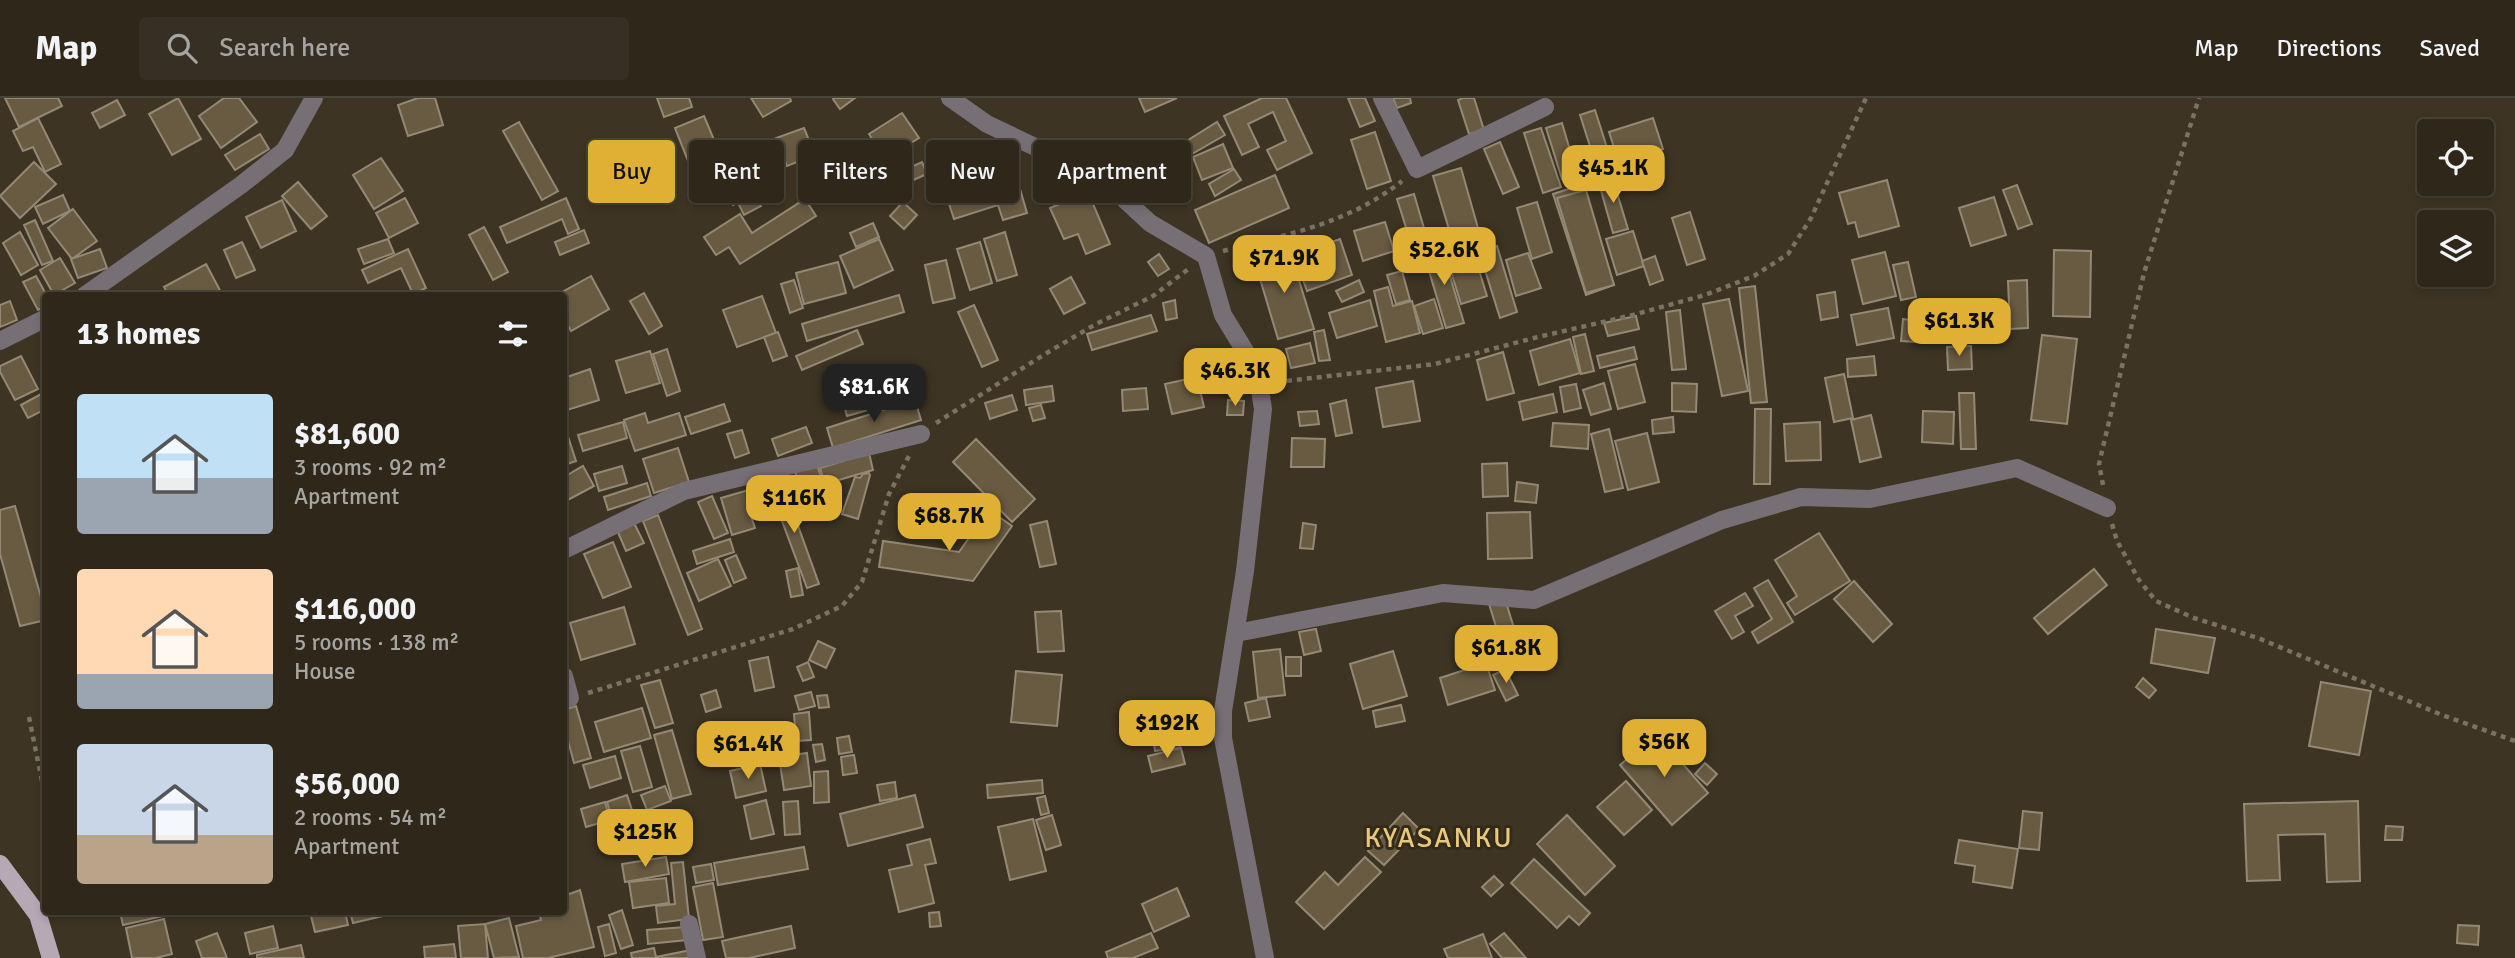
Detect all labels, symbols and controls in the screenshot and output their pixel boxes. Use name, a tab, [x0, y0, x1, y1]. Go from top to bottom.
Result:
search box	[139, 17, 629, 80]
text: Map	[35, 28, 97, 69]
icon: search	[163, 29, 201, 67]
text: Search here	[219, 32, 350, 64]
text: Map	[2194, 33, 2239, 63]
text: Directions	[2277, 33, 2382, 63]
text: Saved	[2420, 33, 2480, 63]
map controls	[2417, 119, 2494, 287]
button: locate	[2417, 119, 2494, 196]
chip: Buy	[588, 140, 675, 203]
chip: Rent	[689, 140, 784, 203]
chip: Filters	[798, 140, 912, 203]
chip: New	[926, 140, 1019, 203]
chip: Apartment	[1033, 140, 1191, 203]
pin: $45.1K	[1556, 146, 1670, 205]
text: $45.1K	[1578, 153, 1648, 182]
button: layers	[2417, 210, 2494, 287]
pin: $52.6K	[1387, 228, 1501, 287]
text: $52.6K	[1409, 235, 1479, 264]
pin: $71.9K	[1227, 236, 1341, 295]
text: $71.9K	[1249, 243, 1319, 272]
pin: $61.3K	[1902, 299, 2016, 358]
text: $61.3K	[1924, 306, 1994, 335]
icon: filters	[494, 315, 532, 353]
text: 13 homes	[77, 316, 200, 353]
pin: $46.3K	[1178, 348, 1292, 408]
text: $46.3K	[1200, 356, 1270, 385]
pin: $81.6K	[817, 364, 931, 424]
text: $81.6K	[839, 372, 909, 401]
text: $81,600	[294, 416, 400, 453]
icon: home	[133, 422, 217, 506]
text: 3 rooms · 92 m²	[294, 453, 447, 482]
pin: $116K	[745, 476, 843, 535]
text: Apartment	[294, 482, 399, 511]
text: $116K	[762, 483, 826, 512]
pin: $68.7K	[892, 494, 1006, 553]
text: $68.7K	[914, 501, 984, 530]
text: $116,000	[294, 591, 416, 628]
icon: home	[133, 597, 217, 681]
pin: $61.8K	[1449, 626, 1563, 685]
text: 5 rooms · 138 m²	[294, 628, 459, 657]
text: $61.8K	[1471, 633, 1541, 662]
text: House	[294, 657, 356, 686]
pin: $192K	[1118, 700, 1216, 760]
text: $192K	[1135, 708, 1199, 737]
pin: $56K	[1623, 720, 1705, 779]
pin: $61.4K	[691, 722, 805, 781]
text: $56K	[1638, 727, 1690, 756]
text: $61.4K	[713, 729, 783, 758]
text: $56,000	[294, 766, 400, 803]
icon: home	[133, 772, 217, 856]
text: 2 rooms · 54 m²	[294, 803, 447, 832]
pin: $125K	[596, 810, 694, 869]
text: $125K	[613, 817, 677, 846]
district label: KYASANKU	[1364, 821, 1514, 855]
text: Apartment	[294, 832, 399, 861]

